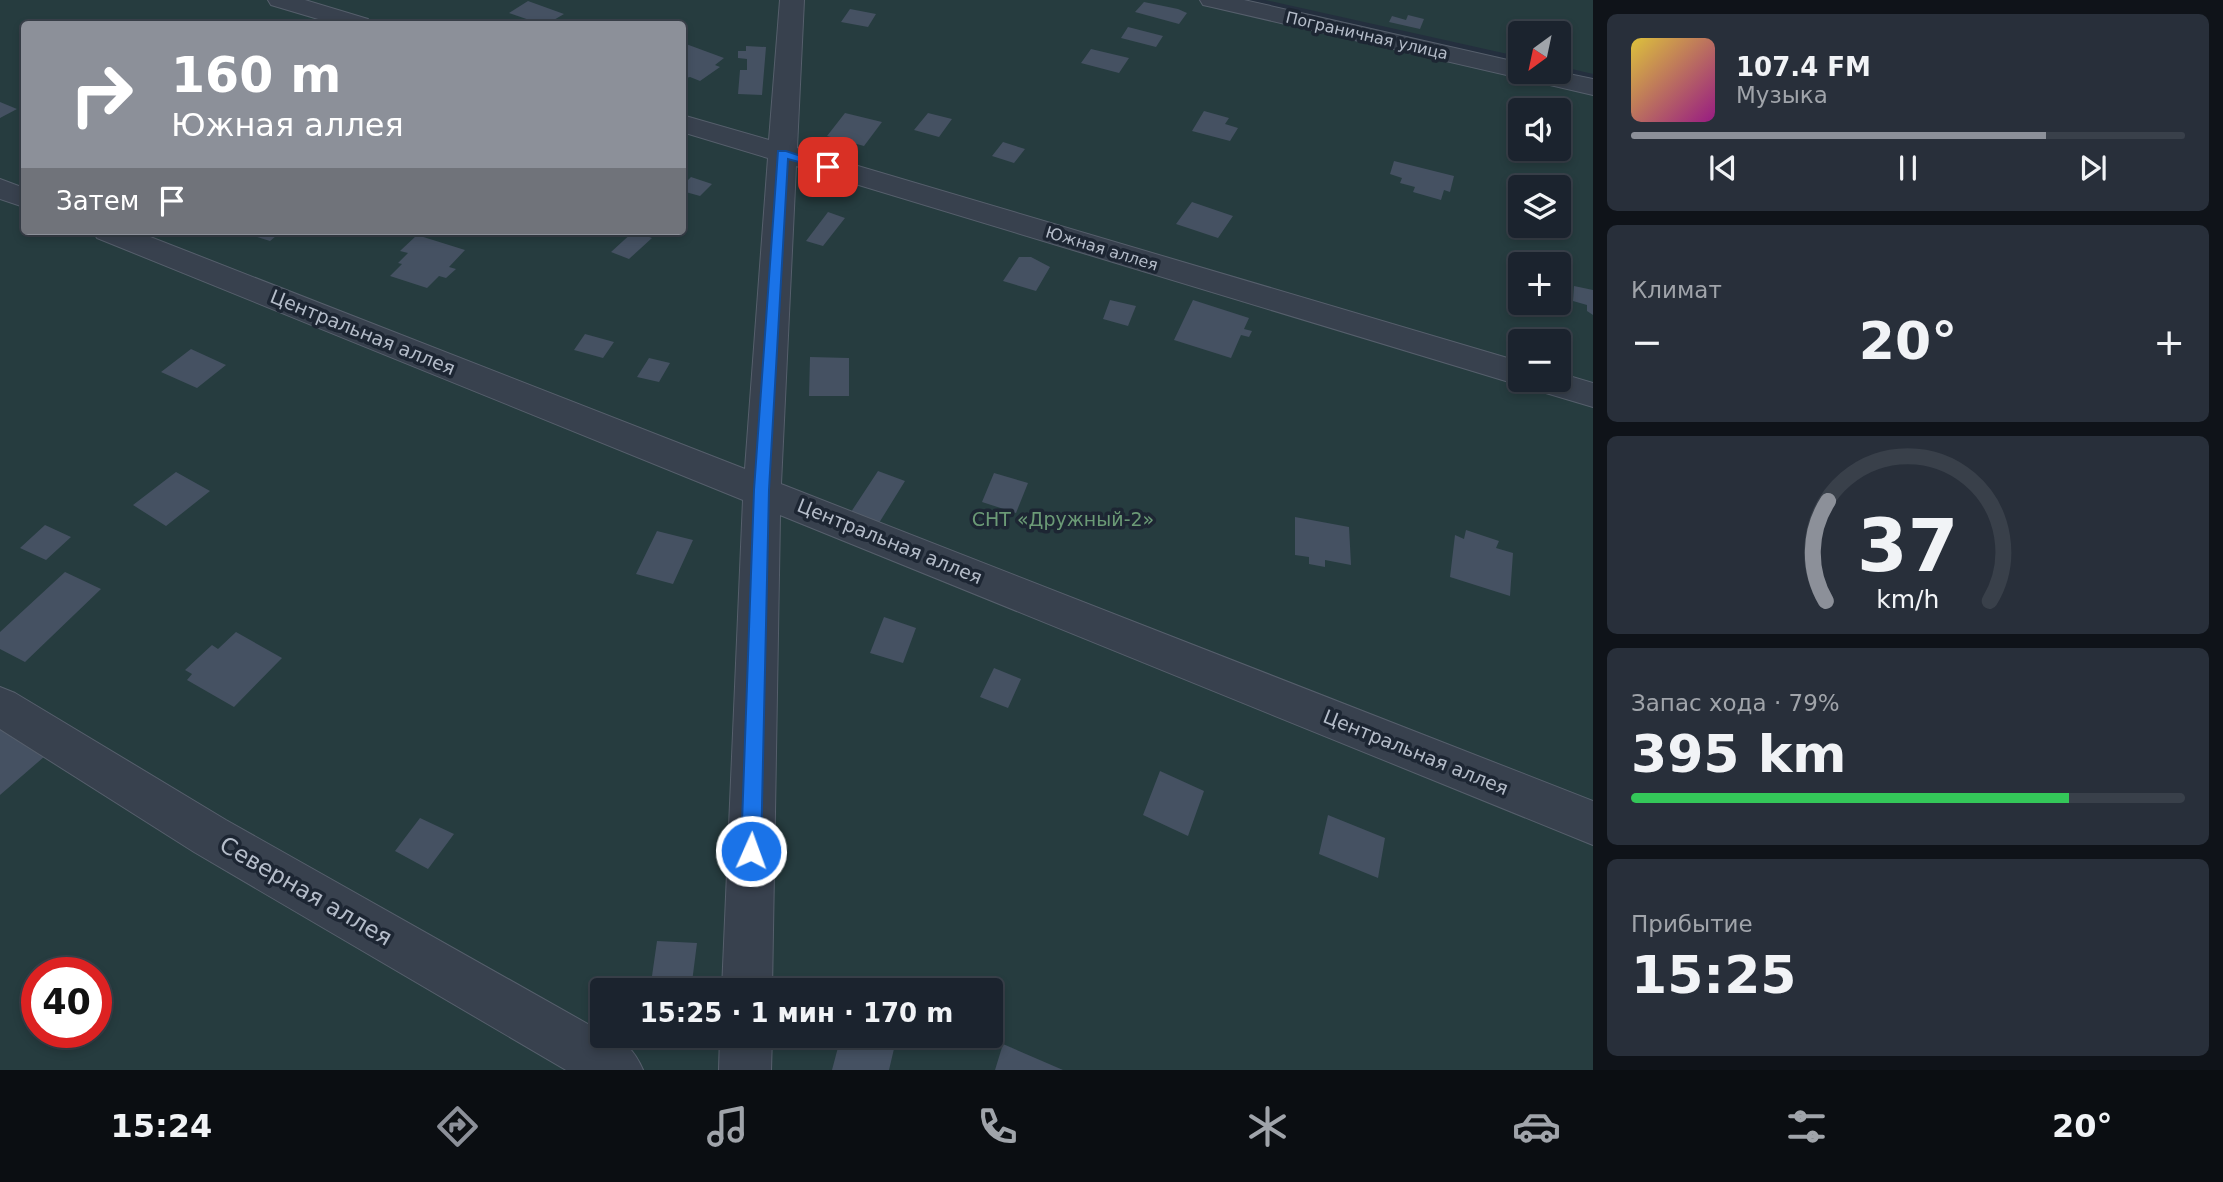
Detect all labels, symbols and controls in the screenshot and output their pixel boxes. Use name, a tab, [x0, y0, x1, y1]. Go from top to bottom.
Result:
street label: Пограничная улица	[1284, 8, 1450, 63]
north arrow	[1508, 21, 1572, 84]
map controls	[1508, 21, 1571, 392]
text: 160 m	[171, 47, 341, 104]
icon: right	[56, 49, 147, 140]
text: 107.4 FM	[1736, 52, 1871, 82]
text: Музыка	[1736, 82, 1828, 108]
button: sound	[1508, 98, 1571, 161]
text: Южная аллея	[171, 106, 404, 144]
pin	[798, 137, 858, 197]
icon: arrive	[809, 148, 847, 186]
icon: previous	[1704, 149, 1742, 187]
icon: pause	[1889, 149, 1927, 187]
icon: next	[2074, 149, 2112, 187]
button: layers	[1508, 175, 1571, 238]
icon: arrive	[153, 182, 191, 220]
text: Затем	[56, 186, 139, 216]
street label: Южная аллея	[1043, 222, 1160, 275]
button: +	[1508, 252, 1571, 315]
text: Климат	[1631, 277, 1722, 303]
street label: Центральная аллея	[267, 285, 459, 379]
text: 20°	[1859, 311, 1957, 371]
text: −	[1631, 320, 1663, 364]
text: +	[2153, 320, 2185, 364]
button: −	[1508, 329, 1571, 392]
street label: Центральная аллея	[794, 494, 986, 588]
text: 37	[1857, 503, 1959, 588]
park label: СНТ «Дружный-2»	[972, 508, 1154, 530]
text: km/h	[1876, 585, 1940, 614]
text: Запас хода · 79%	[1631, 690, 1840, 716]
street label: Центральная аллея	[1320, 705, 1512, 799]
text: 395 km	[1631, 724, 1846, 784]
position arrow	[714, 814, 788, 888]
street label: Северная аллея	[215, 831, 397, 951]
text: Прибытие	[1631, 911, 1753, 937]
text: 15:25	[1631, 945, 1797, 1005]
speed limit sign: 40	[21, 957, 112, 1048]
text: 15:25 · 1 мин · 170 m	[640, 998, 953, 1028]
icon: directions	[433, 1102, 482, 1151]
icon: music	[703, 1102, 752, 1151]
icon: phone	[973, 1102, 1022, 1151]
icon: climate	[1243, 1102, 1292, 1151]
icon: car	[1512, 1102, 1561, 1151]
icon: filters	[1782, 1102, 1831, 1151]
text: 15:24	[110, 1107, 212, 1145]
text: 20°	[2052, 1107, 2112, 1145]

